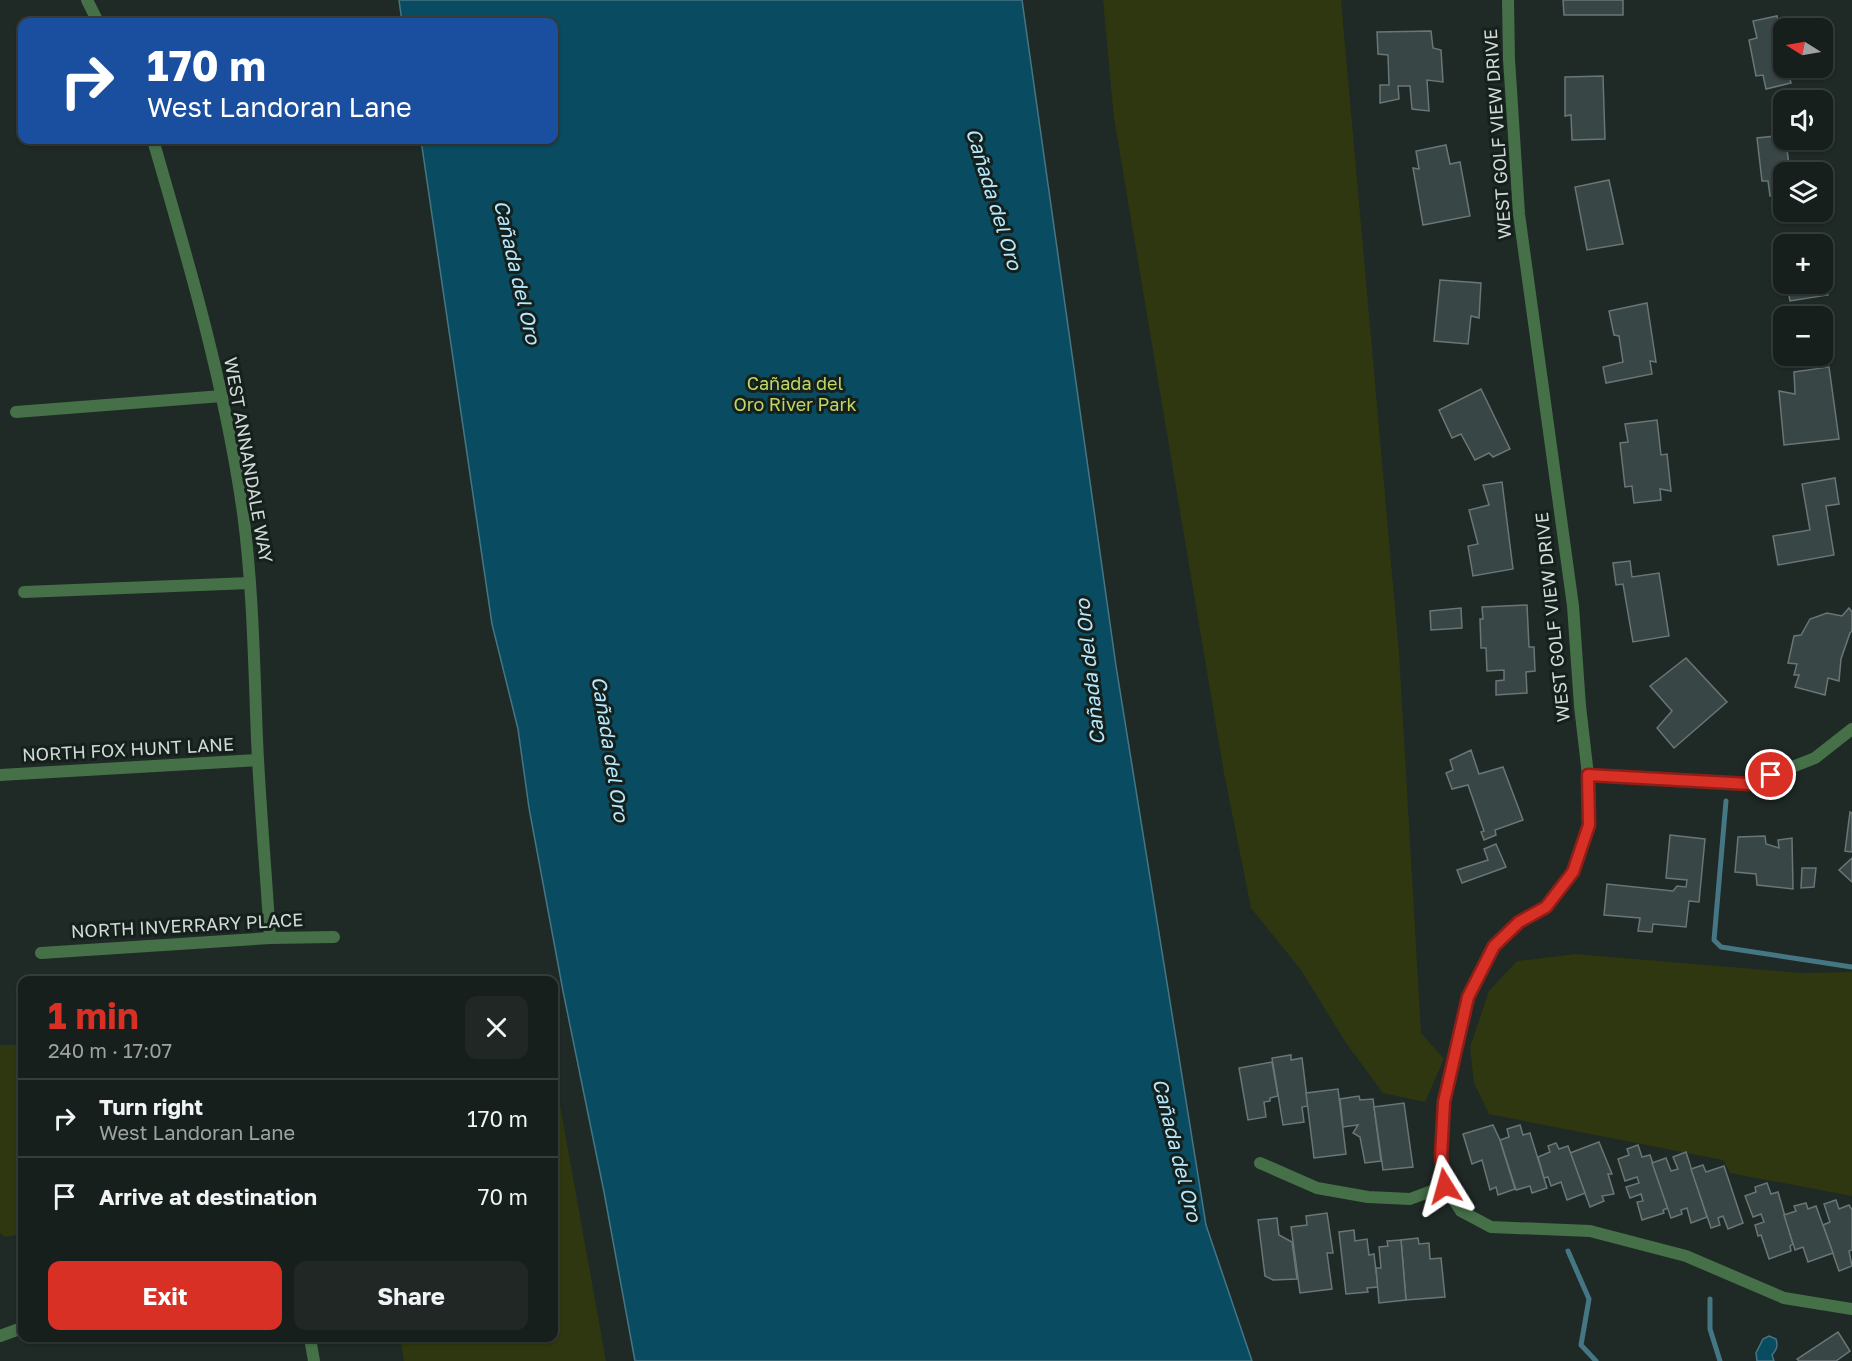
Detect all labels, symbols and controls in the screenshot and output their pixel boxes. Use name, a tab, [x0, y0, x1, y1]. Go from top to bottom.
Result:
north arrow	[1773, 18, 1833, 78]
map controls	[1773, 18, 1833, 366]
street label: WEST GOLF VIEW DRIVE	[1479, 28, 1515, 240]
text: 170 m	[147, 40, 266, 90]
icon: right	[48, 42, 126, 120]
button: sound	[1773, 90, 1833, 150]
text: West Landoran Lane	[147, 91, 412, 123]
water label: Cañada del Oro	[962, 125, 1028, 273]
button: layers	[1773, 162, 1833, 222]
water label: Cañada del Oro	[490, 198, 546, 347]
button: +	[1773, 234, 1833, 294]
button: −	[1773, 306, 1833, 366]
street label: WEST ANNANDALE WAY	[220, 355, 278, 565]
park label: Cañada del Oro River Park	[733, 372, 857, 415]
street label: WEST GOLF VIEW DRIVE	[1530, 511, 1574, 723]
water label: Cañada del Oro	[1069, 597, 1109, 746]
water label: Cañada del Oro	[588, 674, 634, 824]
street label: NORTH FOX HUNT LANE	[21, 732, 234, 766]
pin	[1745, 749, 1796, 800]
icon: arrive	[1754, 758, 1787, 791]
street label: NORTH INVERRARY PLACE	[70, 908, 304, 942]
text: 1 min	[48, 994, 139, 1037]
button: close	[465, 996, 528, 1059]
text: 240 m · 17:07	[48, 1038, 172, 1062]
water label: Cañada del Oro	[1149, 1076, 1208, 1225]
text: Turn right	[99, 1093, 203, 1120]
icon: right	[48, 1102, 81, 1135]
text: 170 m	[467, 1105, 528, 1132]
text: West Landoran Lane	[99, 1120, 295, 1144]
position arrow	[1413, 1154, 1477, 1218]
icon: arrive	[48, 1180, 81, 1213]
text: Arrive at destination	[99, 1183, 317, 1210]
text: 70 m	[478, 1183, 528, 1210]
button: Exit	[48, 1261, 282, 1330]
button: Share	[294, 1261, 528, 1330]

